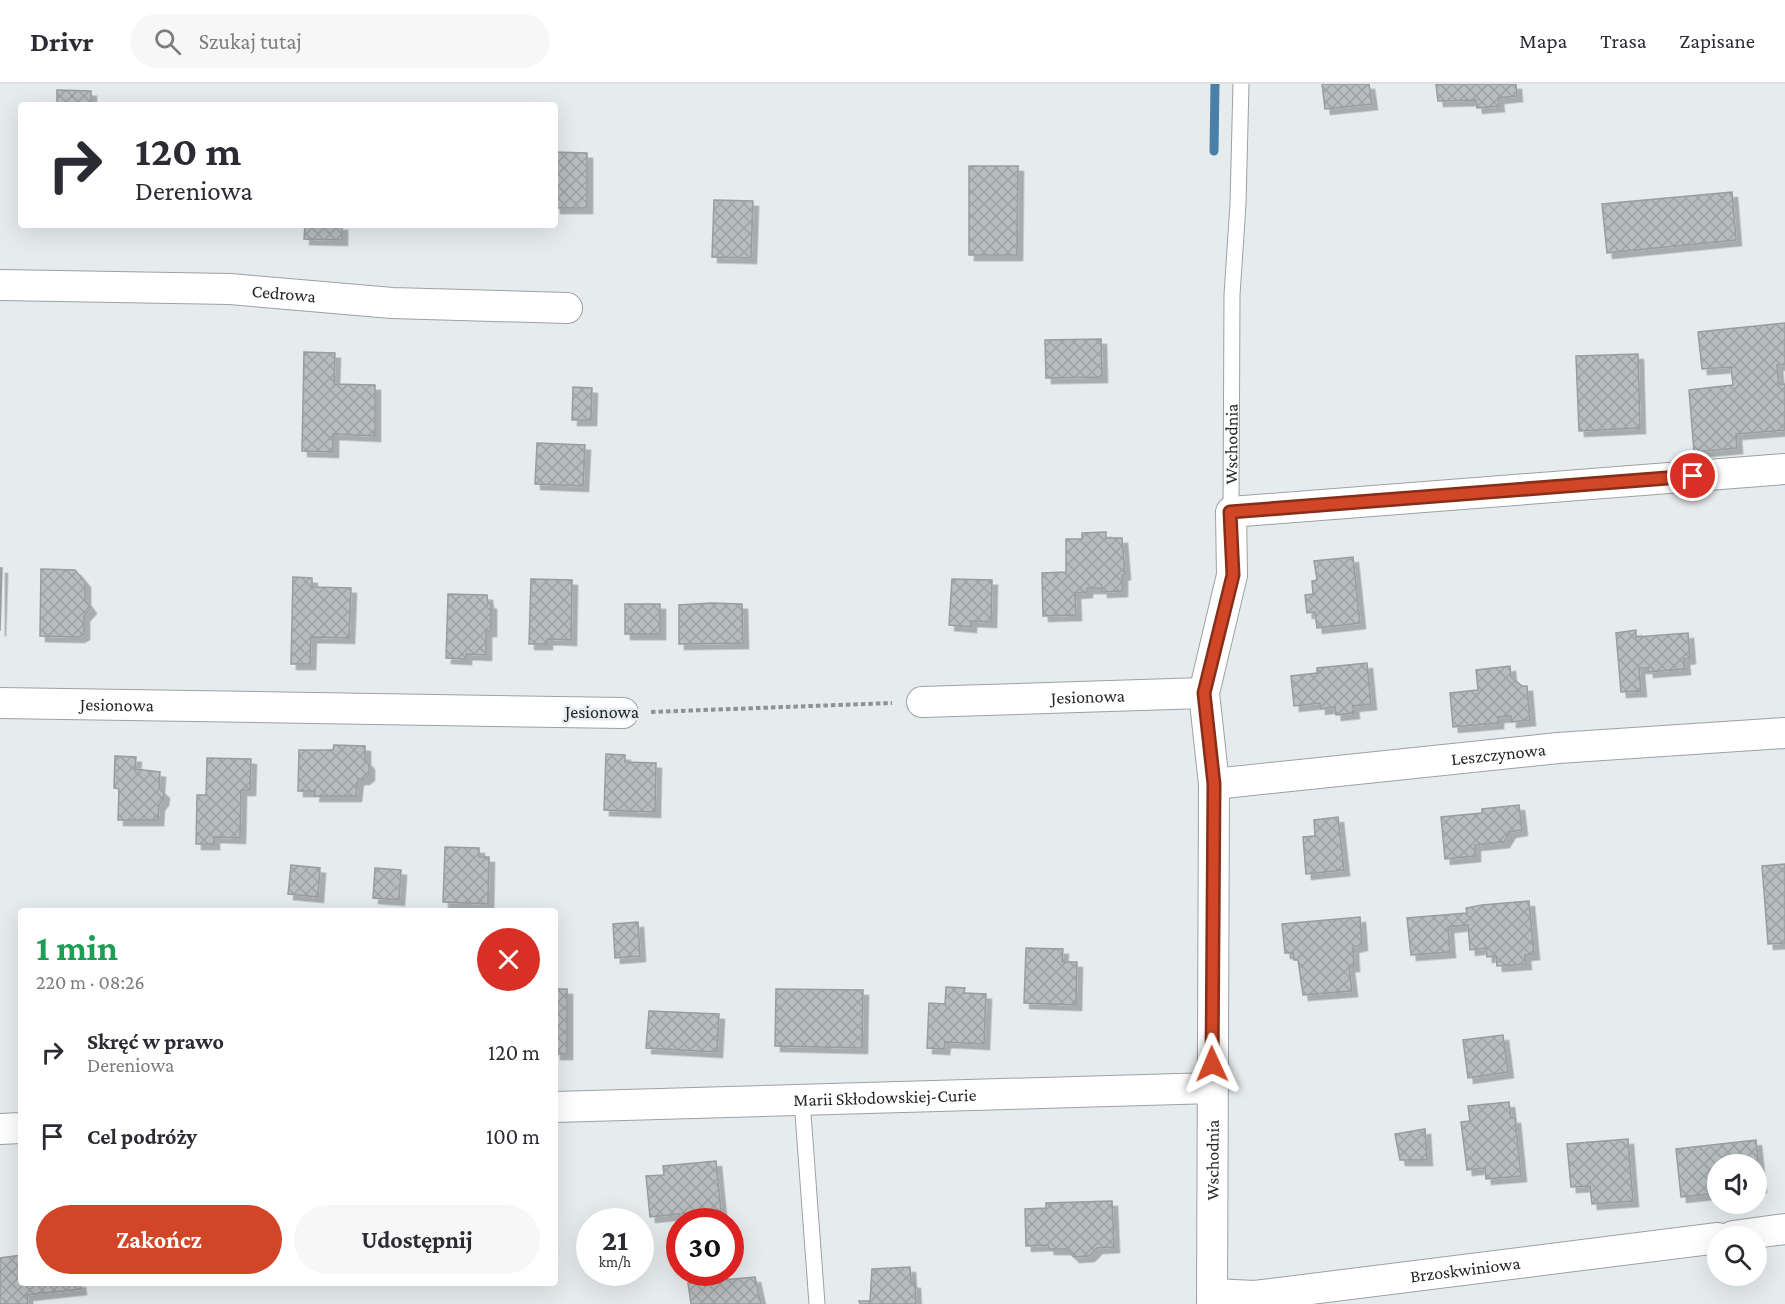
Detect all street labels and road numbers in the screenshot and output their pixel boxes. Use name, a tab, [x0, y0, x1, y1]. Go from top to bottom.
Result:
street label: Cedrowa	[251, 281, 317, 306]
street label: Wschodnia	[1221, 403, 1241, 485]
street label: Jesionowa	[1049, 686, 1125, 708]
street label: Jesionowa	[78, 694, 154, 715]
street label: Jesionowa	[563, 702, 639, 722]
street label: Leszczynowa	[1450, 739, 1547, 769]
street label: Marii Skłodowskiej-Curie	[793, 1085, 977, 1110]
street label: Wschodnia	[1202, 1119, 1223, 1201]
street label: Brzoskwiniowa	[1409, 1253, 1522, 1286]

